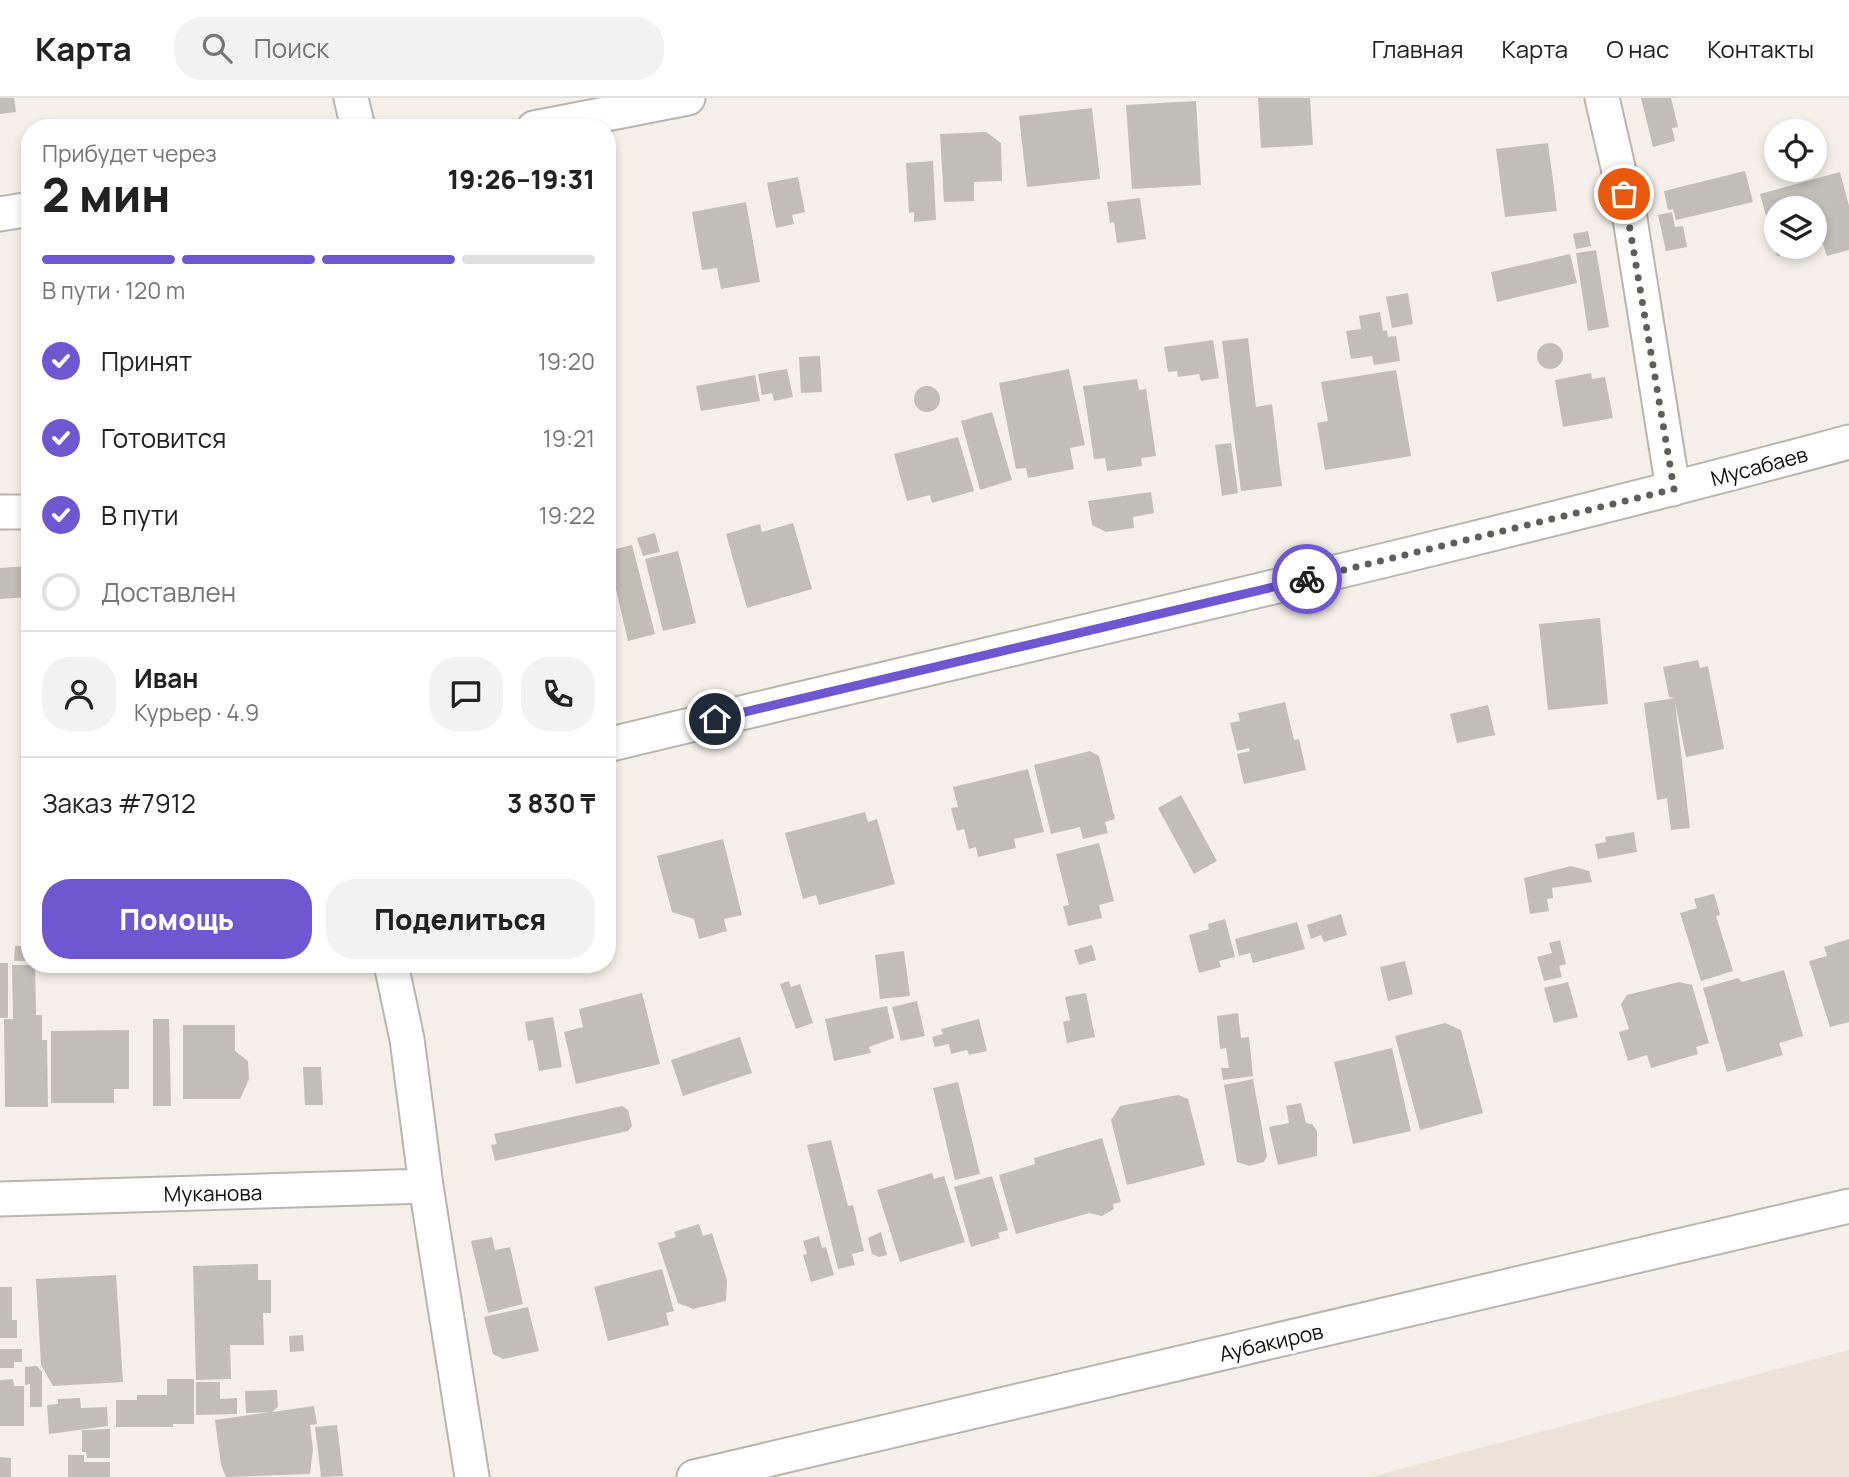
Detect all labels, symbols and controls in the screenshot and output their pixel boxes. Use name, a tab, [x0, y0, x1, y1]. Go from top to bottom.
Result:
search box	[174, 17, 664, 80]
text: Карта	[35, 26, 132, 71]
icon: search	[198, 29, 236, 67]
text: Поиск	[254, 30, 329, 66]
text: Главная	[1372, 32, 1463, 65]
text: Карта	[1501, 32, 1568, 65]
text: О нас	[1606, 32, 1669, 65]
text: Контакты	[1707, 32, 1814, 65]
map controls	[1764, 119, 1827, 259]
button: locate	[1764, 119, 1827, 182]
text: Прибудет через	[42, 137, 217, 169]
text: 19:26–19:31	[447, 161, 595, 197]
text: 2 мин	[42, 163, 170, 226]
pin	[1594, 164, 1654, 224]
icon: bag	[1605, 175, 1643, 213]
button: layers	[1764, 196, 1827, 259]
text: В пути · 120 m	[42, 274, 185, 306]
icon: check	[42, 342, 80, 380]
text: Принят	[101, 343, 192, 379]
text: 19:20	[538, 345, 595, 377]
icon: check	[42, 419, 80, 457]
text: Готовится	[101, 420, 226, 456]
text: 19:21	[543, 422, 595, 454]
street label: Мусабаев	[1708, 440, 1810, 492]
icon: check	[42, 496, 80, 534]
text: В пути	[101, 497, 179, 533]
text: 19:22	[539, 499, 595, 531]
courier	[1272, 544, 1342, 614]
icon: bike	[1288, 560, 1326, 598]
text: Доставлен	[101, 574, 236, 610]
button: person	[42, 657, 116, 731]
button: chat	[429, 657, 503, 731]
button: phone	[521, 657, 595, 731]
text: Иван	[134, 660, 198, 696]
pin	[685, 689, 745, 749]
text: Курьер · 4.9	[134, 696, 259, 728]
icon: home	[696, 700, 734, 738]
text: Заказ #7912	[42, 785, 196, 821]
text: 3 830 ₸	[507, 785, 595, 821]
button: Помощь	[42, 879, 312, 959]
button: Поделиться	[326, 879, 595, 959]
street label: Муканова	[163, 1178, 263, 1208]
street label: Аубакиров	[1216, 1316, 1326, 1368]

